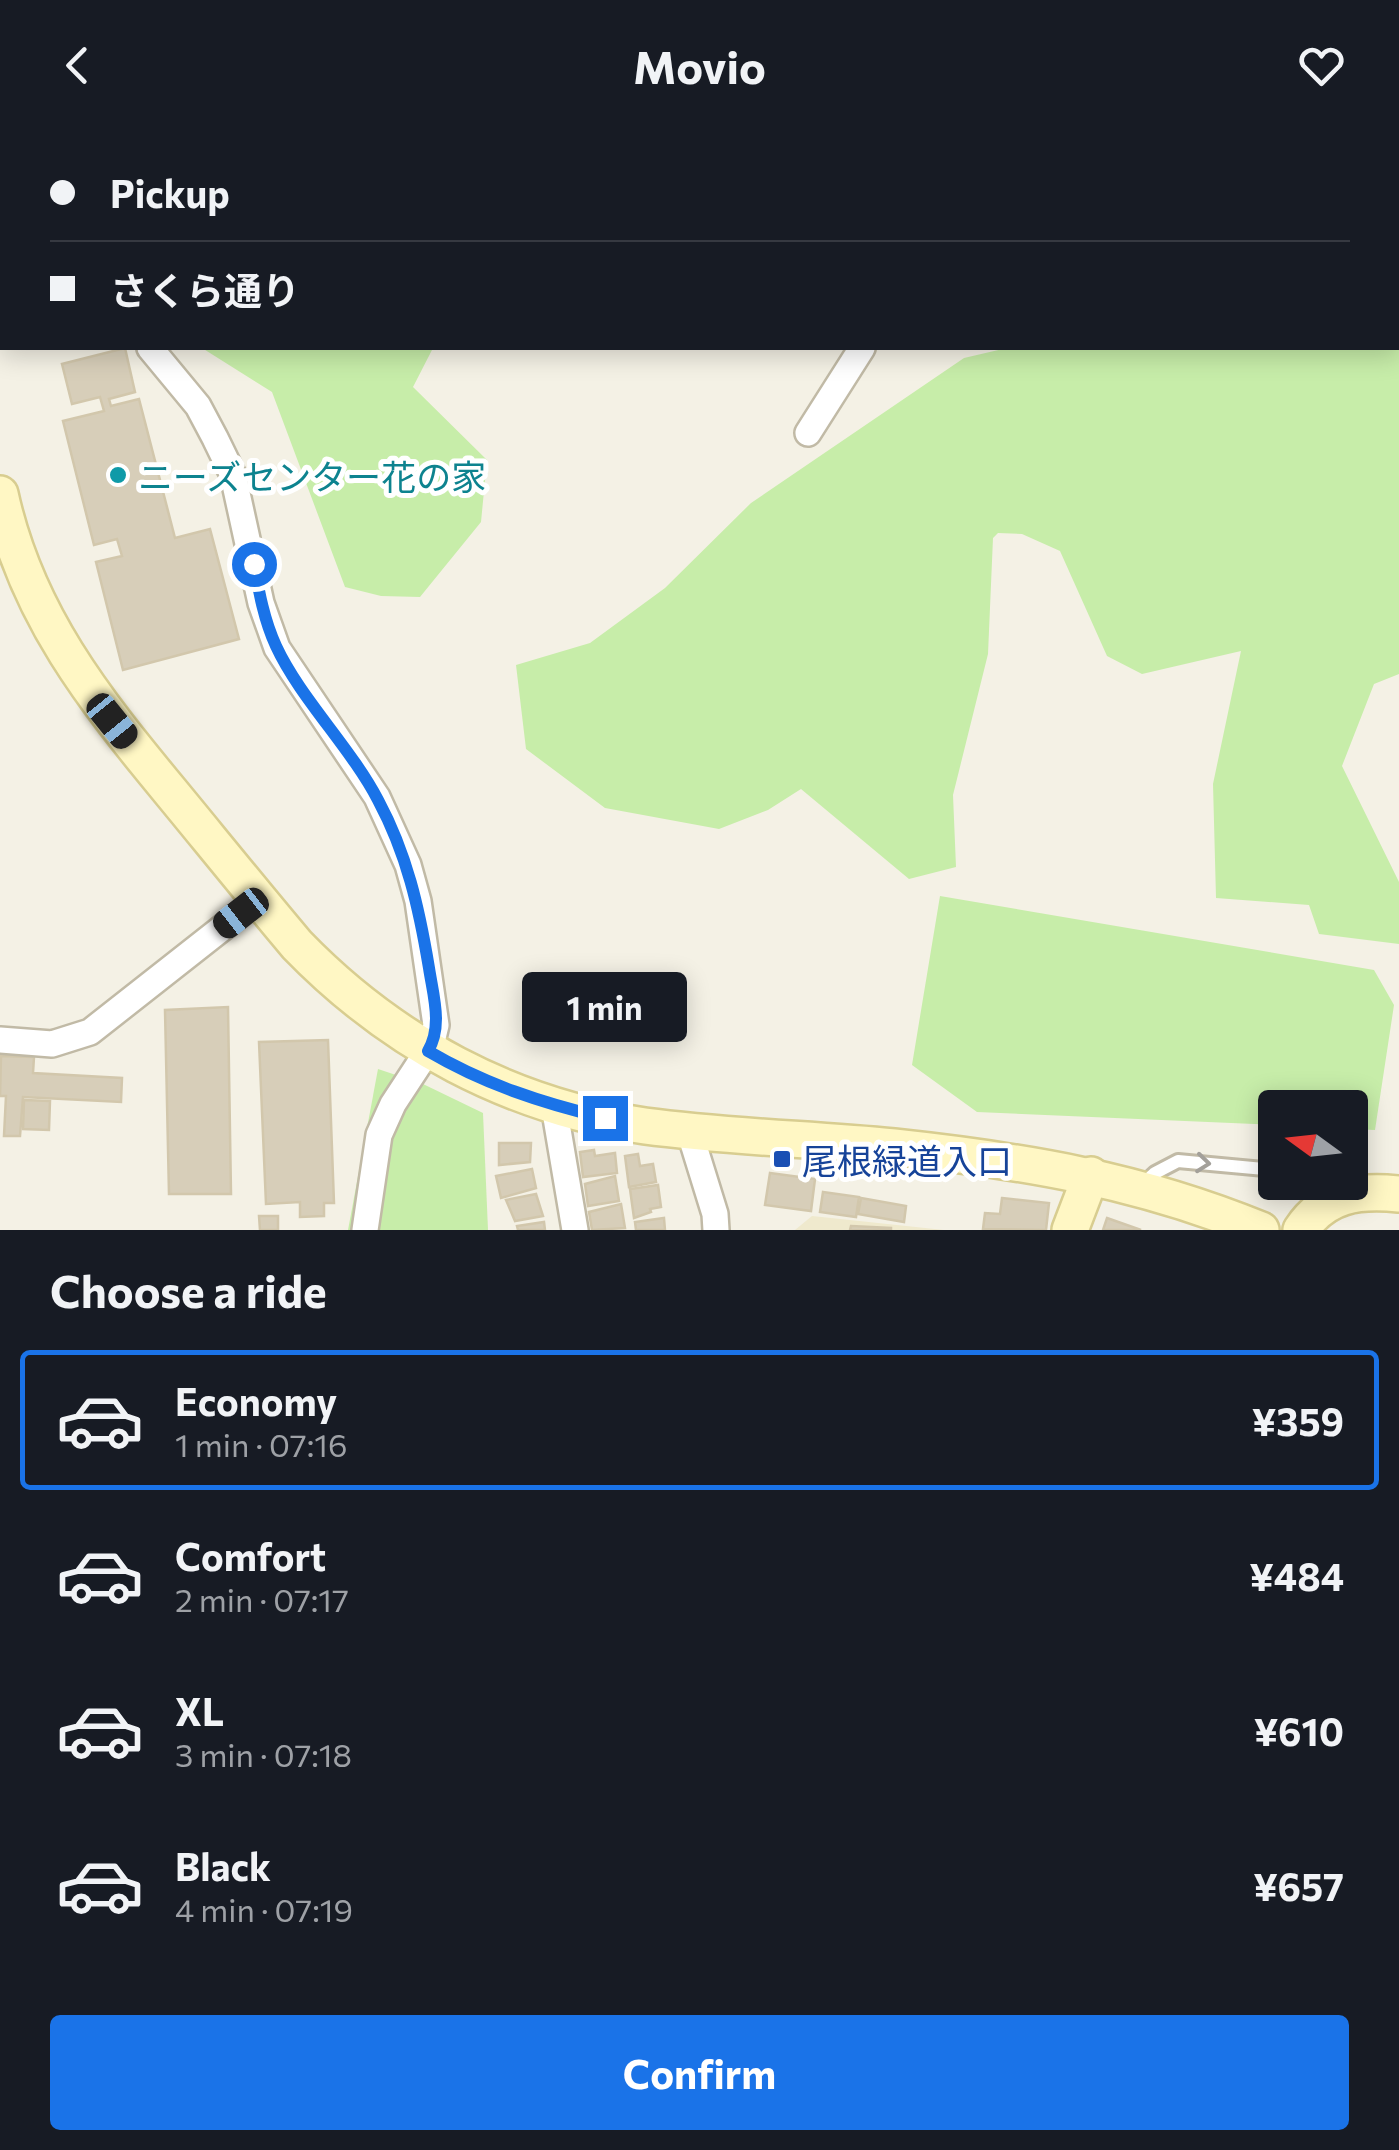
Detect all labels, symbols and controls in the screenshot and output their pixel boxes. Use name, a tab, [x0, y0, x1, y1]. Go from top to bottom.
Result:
icon: back	[50, 38, 105, 93]
text: Movio	[633, 38, 766, 93]
icon: heart	[1294, 38, 1349, 93]
text: Pickup	[110, 169, 230, 216]
text: さくら通り	[110, 266, 300, 313]
place label: ニーズセンター花の家	[138, 454, 486, 497]
marker: ニーズセンター花の家	[107, 464, 129, 486]
route start	[232, 542, 277, 587]
car	[81, 688, 143, 754]
car	[208, 883, 274, 943]
callout: 1 min	[522, 973, 688, 1043]
text: 1 min	[567, 987, 642, 1027]
north arrow	[1258, 1090, 1368, 1200]
map controls	[1258, 1090, 1368, 1200]
route end	[583, 1096, 628, 1141]
place label: 尾根緑道入口	[802, 1138, 1012, 1181]
marker: 尾根緑道入口	[771, 1148, 793, 1170]
one-way arrow	[1195, 1152, 1211, 1174]
text: Choose a ride	[50, 1262, 327, 1317]
icon: car	[55, 1375, 145, 1465]
text: Economy	[175, 1377, 337, 1424]
text: ¥359	[1252, 1397, 1344, 1444]
text: 1 min · 07:16	[175, 1424, 347, 1464]
icon: car	[55, 1530, 145, 1620]
text: Comfort	[175, 1532, 326, 1579]
text: ¥484	[1249, 1552, 1344, 1599]
text: 2 min · 07:17	[175, 1579, 349, 1619]
icon: car	[55, 1685, 145, 1775]
text: XL	[175, 1687, 224, 1734]
text: ¥610	[1254, 1707, 1344, 1754]
text: 3 min · 07:18	[175, 1734, 352, 1774]
icon: car	[55, 1840, 145, 1930]
text: Black	[175, 1842, 271, 1889]
text: ¥657	[1253, 1862, 1344, 1909]
text: 4 min · 07:19	[175, 1889, 353, 1929]
button: Confirm	[50, 2015, 1349, 2130]

